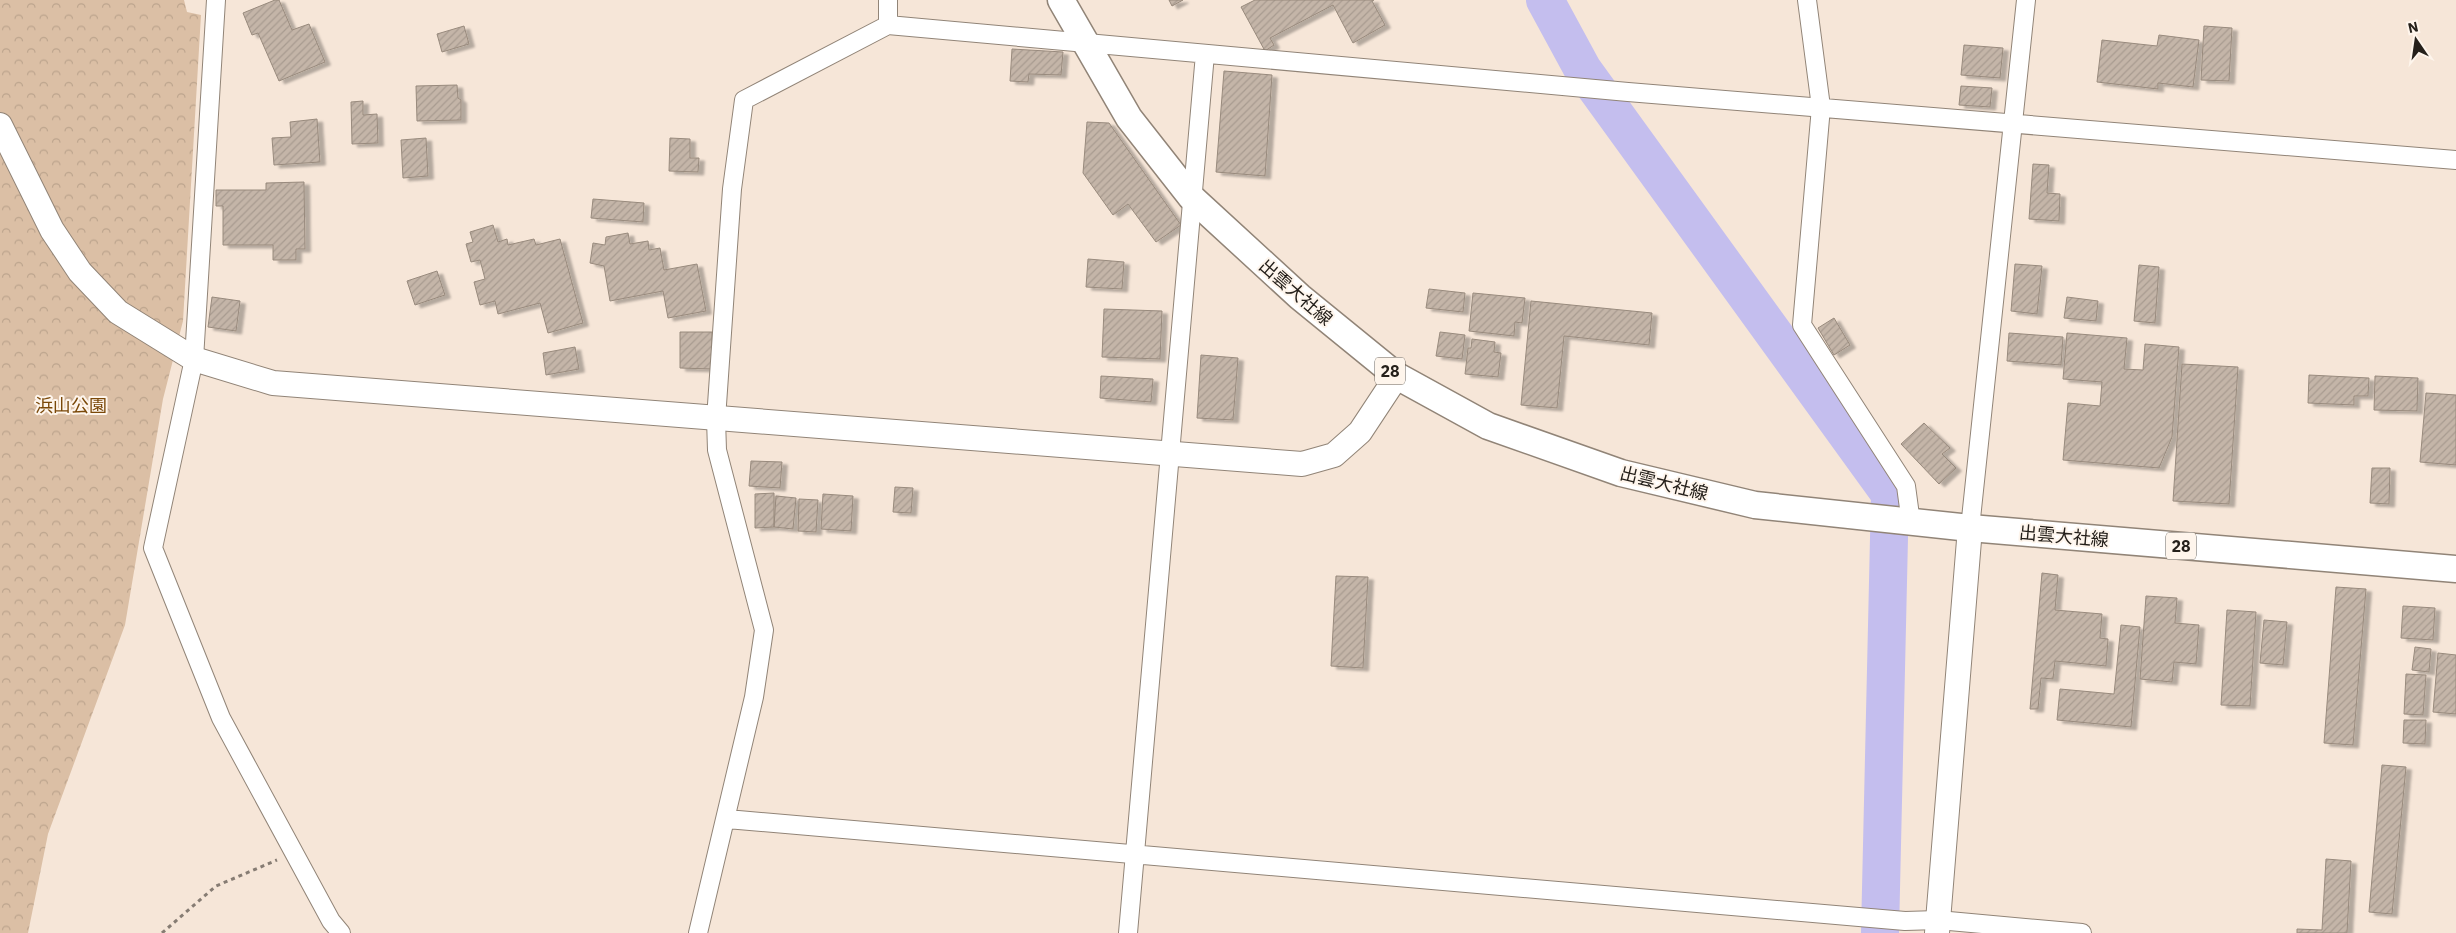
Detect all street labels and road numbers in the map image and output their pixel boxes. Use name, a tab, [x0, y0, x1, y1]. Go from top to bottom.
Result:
street label: 出雲大社線	[1254, 254, 1338, 330]
road number: 28	[1375, 358, 1405, 384]
street label: 出雲大社線	[1618, 461, 1710, 505]
street label: 出雲大社線	[2018, 521, 2110, 551]
road number: 28	[2166, 532, 2196, 560]

